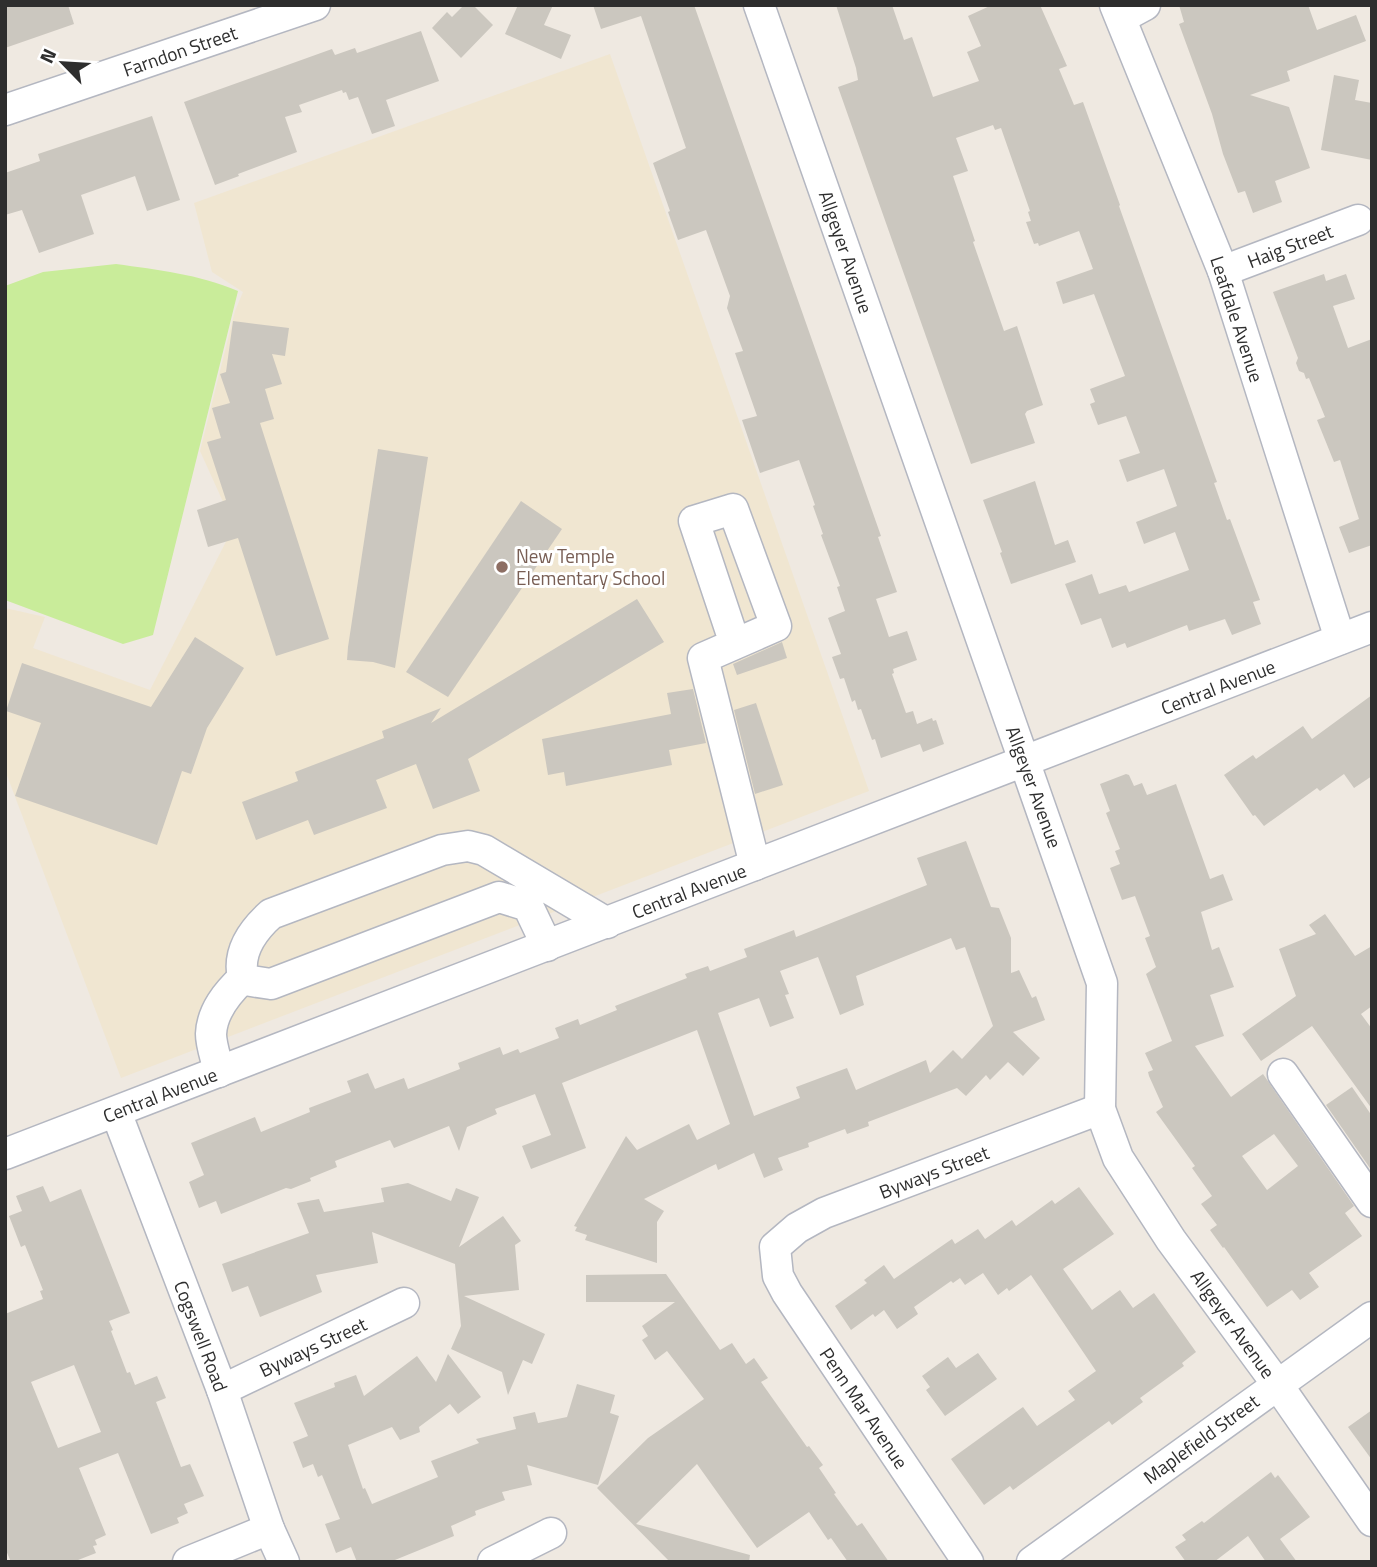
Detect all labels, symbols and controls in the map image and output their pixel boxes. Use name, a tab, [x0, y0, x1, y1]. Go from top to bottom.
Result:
street label: Farndon Street	[119, 17, 241, 84]
north arrow	[28, 28, 98, 98]
text: N	[31, 44, 63, 68]
street label: Allgeyer Avenue	[812, 187, 881, 317]
street label: Haig Street	[1243, 216, 1337, 275]
street label: Leafdale Avenue	[1203, 252, 1272, 386]
place label: New Temple Elementary School	[516, 541, 665, 592]
marker: New Temple Elementary School	[494, 559, 510, 575]
street label: Central Avenue	[1156, 651, 1279, 722]
street label: Allgeyer Avenue	[999, 722, 1070, 852]
street label: Central Avenue	[627, 855, 750, 926]
street label: Central Avenue	[98, 1059, 221, 1130]
street label: Byways Street	[875, 1137, 993, 1206]
street label: Allgeyer Avenue	[1184, 1263, 1283, 1384]
street label: Cogswell Road	[167, 1276, 236, 1396]
street label: Byways Street	[254, 1309, 372, 1384]
street label: Penn Mar Avenue	[813, 1341, 916, 1474]
street label: Maplefield Street	[1137, 1386, 1265, 1491]

